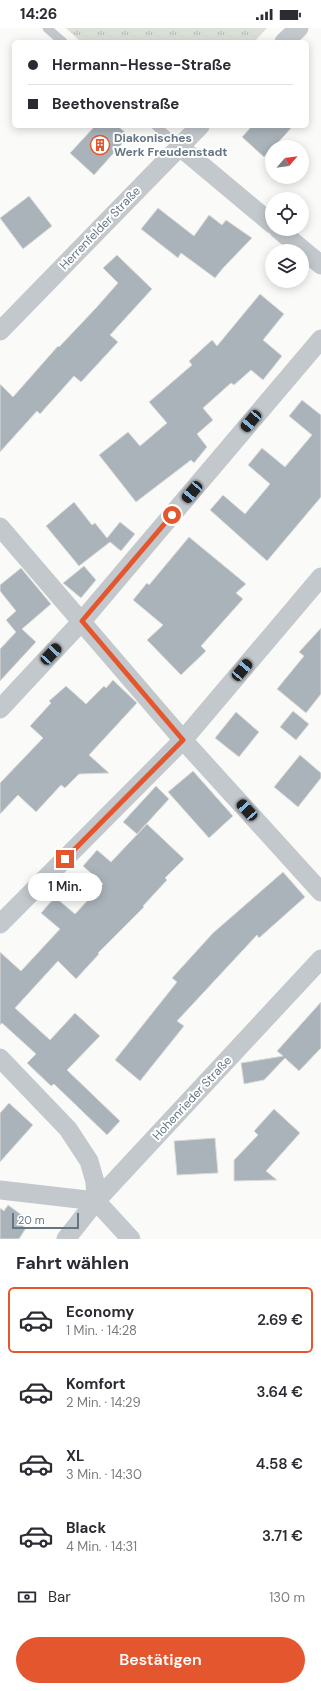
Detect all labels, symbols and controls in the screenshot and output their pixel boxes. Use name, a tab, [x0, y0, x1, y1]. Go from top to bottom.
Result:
text: 14:26	[20, 4, 57, 24]
text: Hermann-Hesse-Straße	[52, 55, 231, 75]
text: Beethovenstraße	[52, 94, 179, 114]
place label: Diakonisches Werk Freudenstadt	[114, 130, 228, 160]
building icon: Diakonisches Werk Freudenstadt	[89, 134, 111, 156]
north arrow	[265, 140, 309, 184]
map controls	[265, 140, 309, 288]
street label: Herrenfelder Straße	[56, 183, 144, 273]
button: locate	[265, 192, 309, 236]
button: layers	[265, 244, 309, 288]
car	[239, 408, 263, 434]
car	[180, 479, 204, 505]
route start	[163, 506, 181, 524]
car	[38, 641, 64, 667]
car	[230, 657, 254, 683]
car	[235, 797, 259, 823]
route end	[56, 850, 74, 868]
callout: 1 Min.	[28, 873, 102, 901]
text: 1 Min.	[48, 878, 82, 895]
street label: Hohenrieder Straße	[149, 1052, 235, 1143]
scale bar	[12, 1211, 79, 1230]
text: 20 m	[18, 1213, 44, 1227]
text: Fahrt wählen	[16, 1251, 129, 1275]
icon: car	[18, 1302, 54, 1338]
text: Economy	[66, 1302, 134, 1322]
text: 2.69 €	[257, 1310, 303, 1330]
text: 1 Min. · 14:28	[66, 1322, 137, 1339]
icon: car	[18, 1374, 54, 1410]
text: Komfort	[66, 1374, 125, 1394]
text: 3.64 €	[256, 1382, 303, 1402]
text: 2 Min. · 14:29	[66, 1394, 141, 1411]
icon: car	[18, 1446, 54, 1482]
text: XL	[66, 1446, 84, 1466]
text: 4.58 €	[256, 1454, 303, 1474]
text: 3 Min. · 14:30	[66, 1466, 142, 1483]
icon: car	[18, 1518, 54, 1554]
text: Black	[66, 1518, 106, 1538]
text: 3.71 €	[262, 1526, 303, 1546]
text: 4 Min. · 14:31	[66, 1538, 137, 1555]
icon: cash	[16, 1586, 38, 1608]
text: Bar	[48, 1587, 71, 1607]
text: 130 m	[269, 1589, 305, 1606]
button: Bestätigen	[16, 1637, 305, 1683]

